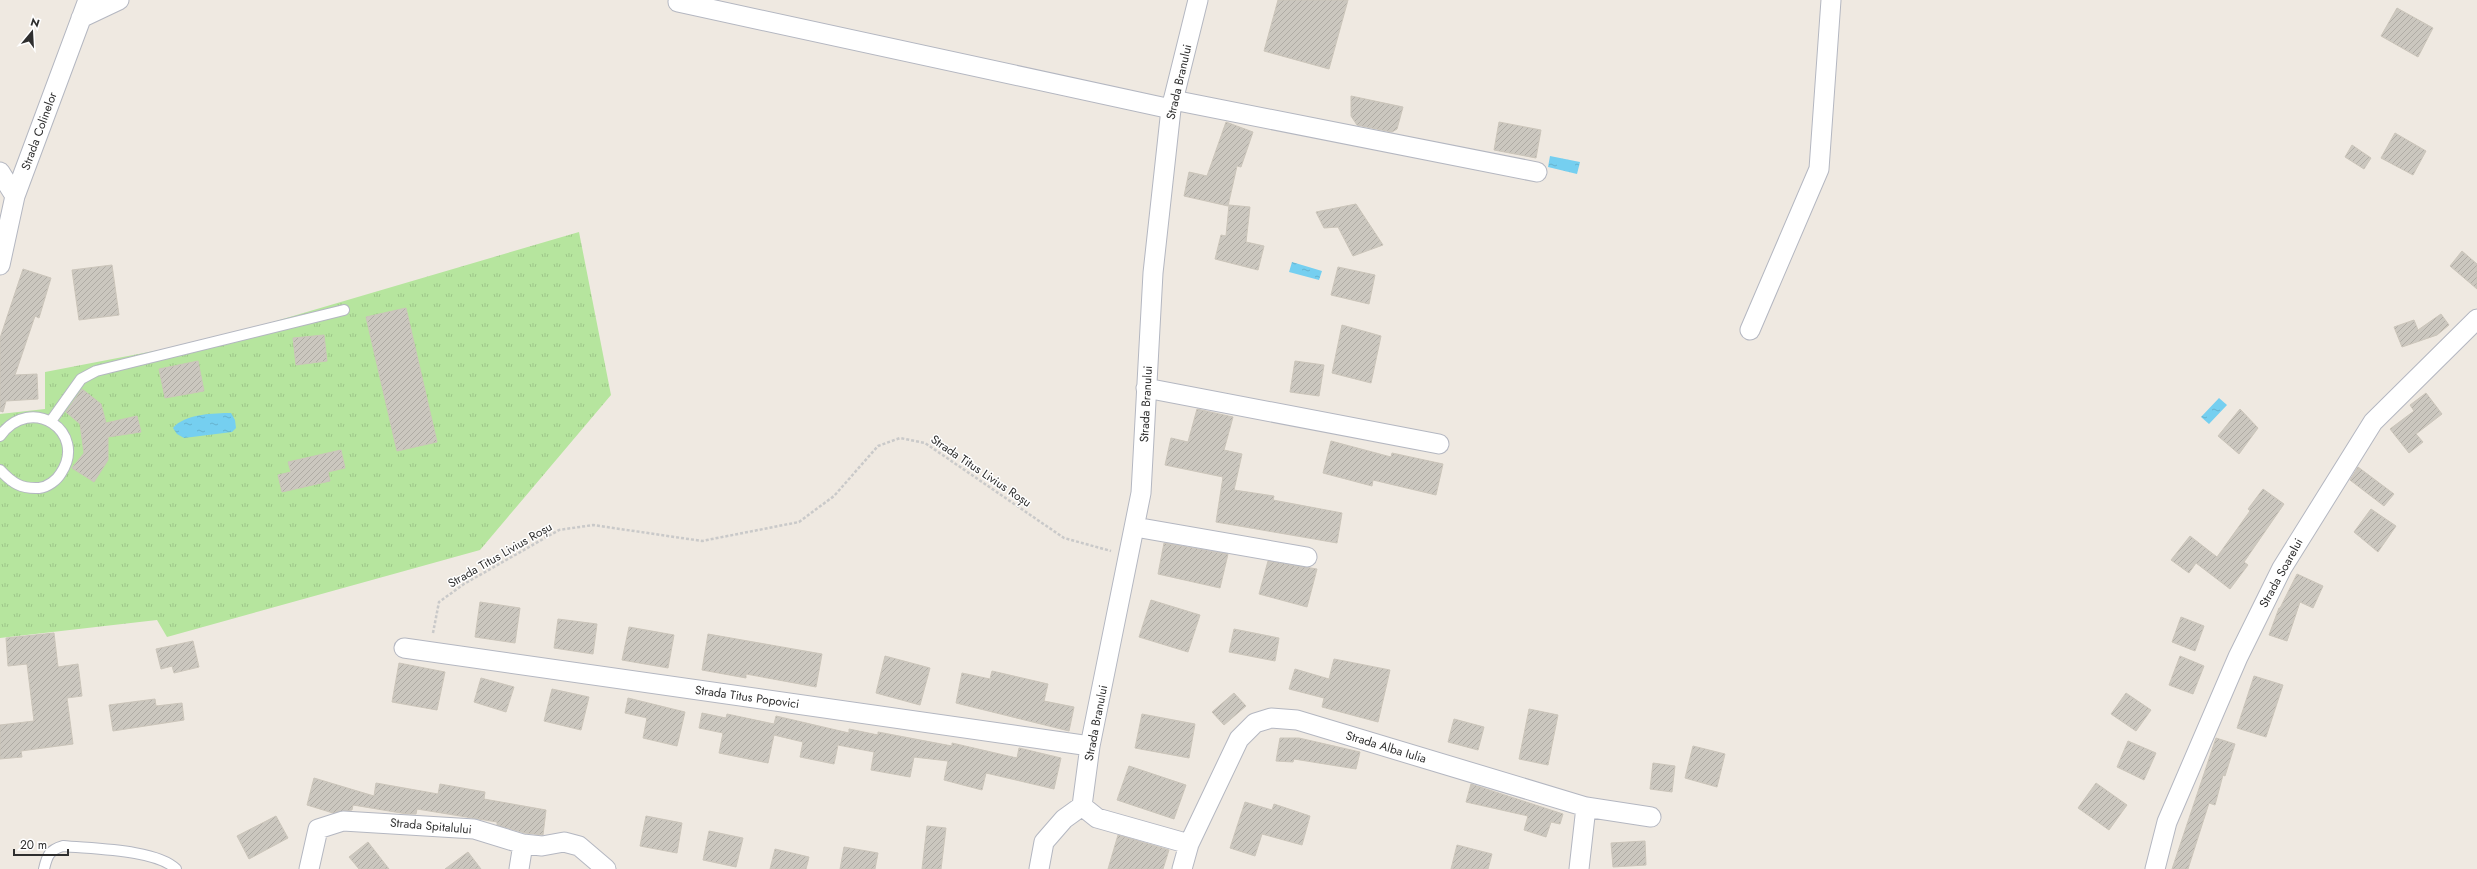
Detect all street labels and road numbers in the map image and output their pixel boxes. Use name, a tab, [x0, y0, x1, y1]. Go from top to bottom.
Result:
street label: Strada Branului	[1162, 43, 1196, 121]
street label: Strada Colinelor	[16, 89, 62, 173]
street label: Strada Branului	[1135, 365, 1157, 443]
street label: Strada Titus Livius Roșu	[927, 431, 1035, 511]
street label: Strada Titus Livius Roșu	[444, 518, 556, 592]
street label: Strada Soarelui	[2255, 535, 2307, 611]
street label: Strada Titus Popovici	[694, 681, 800, 713]
street label: Strada Branului	[1080, 684, 1112, 762]
street label: Strada Alba Iulia	[1344, 726, 1429, 768]
street label: Strada Spitalului	[389, 813, 473, 839]

